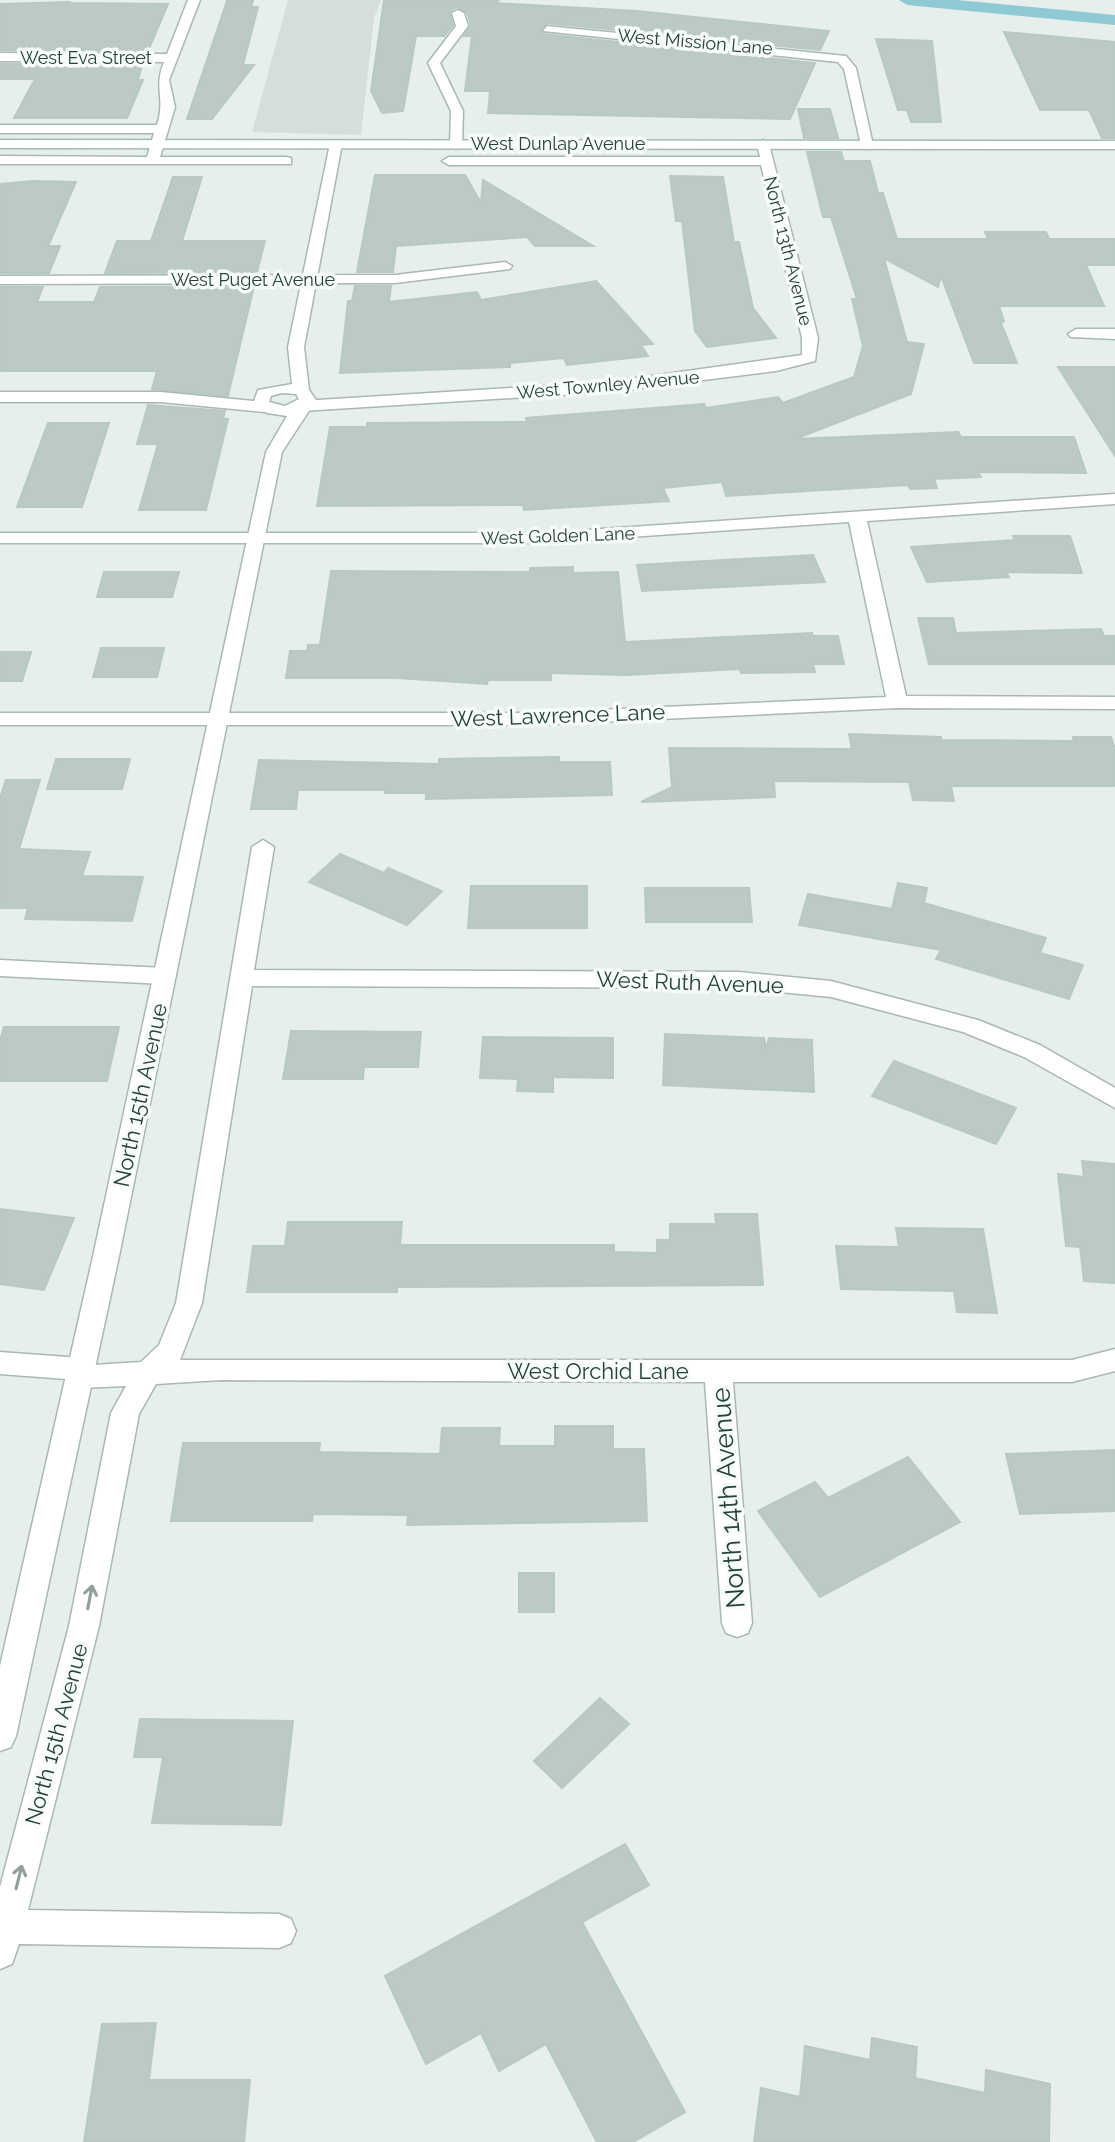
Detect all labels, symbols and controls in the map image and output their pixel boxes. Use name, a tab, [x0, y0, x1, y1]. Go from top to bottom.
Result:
street label: West Mission Lane	[617, 24, 774, 59]
street label: West Eva Street	[20, 47, 152, 68]
street label: West Dunlap Avenue	[471, 133, 646, 154]
street label: North 13th Avenue	[760, 174, 817, 328]
street label: West Puget Avenue	[171, 269, 336, 290]
street label: West Townley Avenue	[516, 366, 701, 403]
street label: West Golden Lane	[481, 522, 636, 549]
street label: West Lawrence Lane	[450, 698, 666, 732]
street label: West Ruth Avenue	[596, 966, 784, 998]
street label: North 15th Avenue	[108, 1001, 172, 1189]
street label: West Orchid Lane	[507, 1358, 689, 1384]
street label: North 14th Avenue	[705, 1387, 751, 1609]
one-way arrow	[83, 1585, 98, 1611]
street label: North 15th Avenue	[19, 1640, 93, 1828]
one-way arrow	[12, 1864, 27, 1890]

